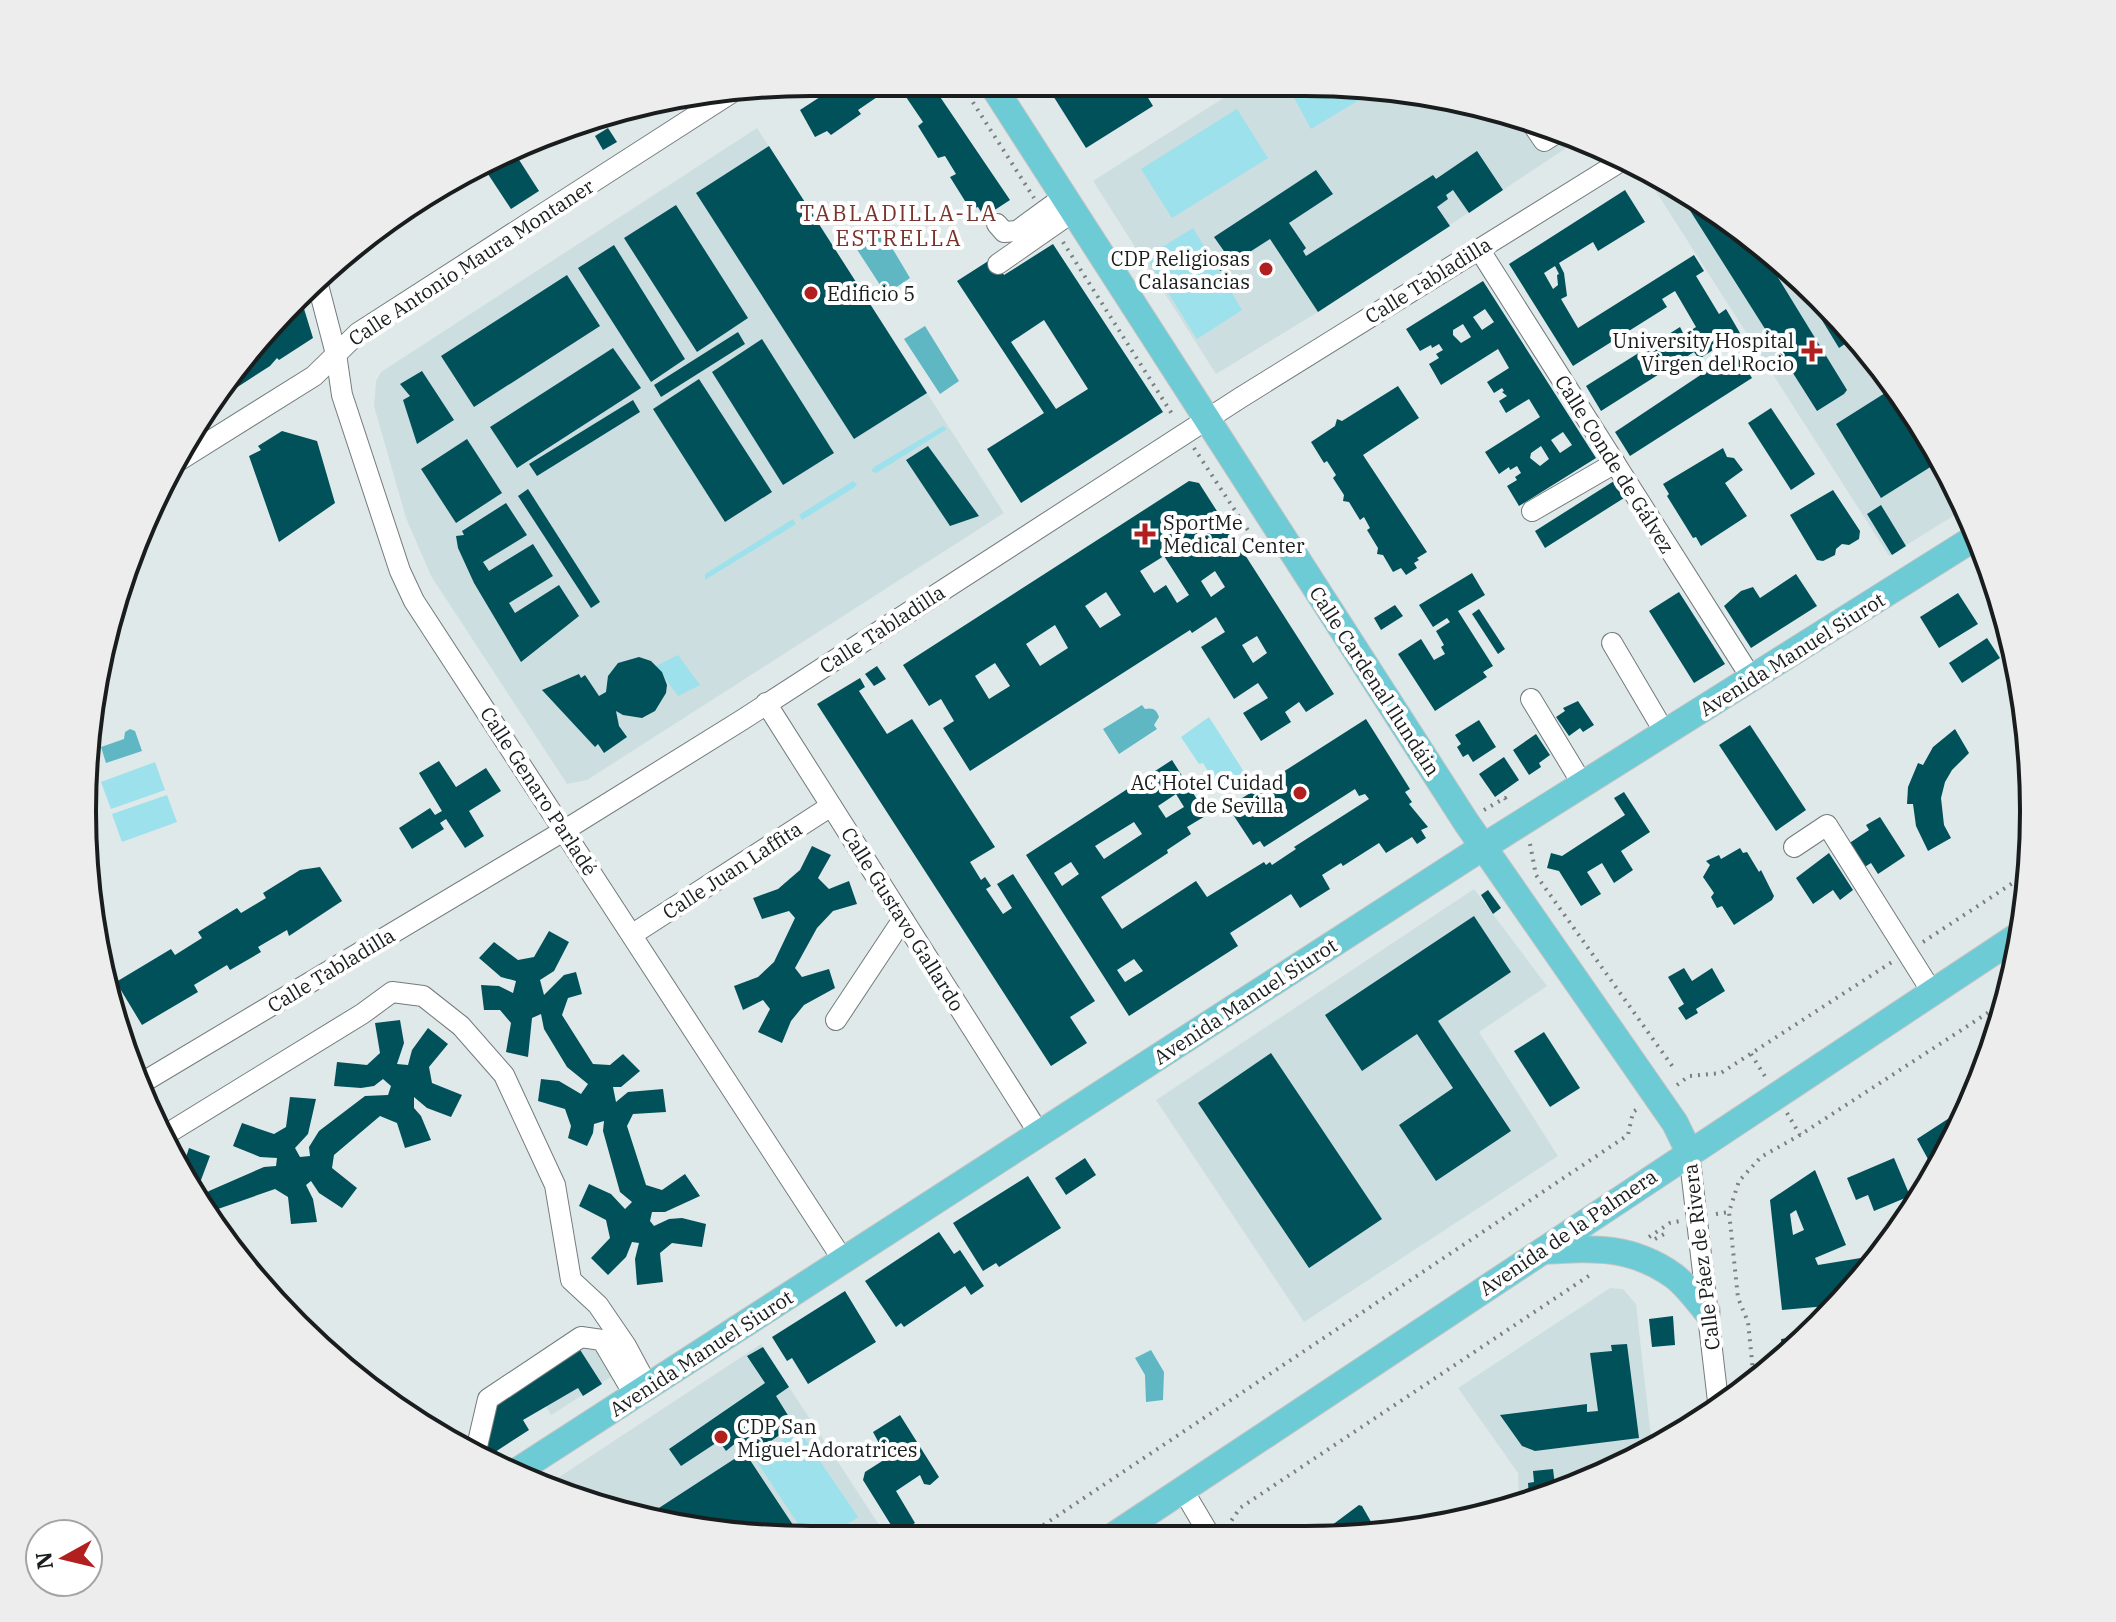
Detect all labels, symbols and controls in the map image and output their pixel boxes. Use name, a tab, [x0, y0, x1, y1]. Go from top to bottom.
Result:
street label: Calle Antonio Maura Montaner	[343, 172, 599, 352]
district label: TABLADILLA-LA ESTRELLA	[800, 198, 998, 252]
street label: Calle Tabladilla	[1360, 230, 1496, 330]
place label: CDP Religiosas Calasancias	[1111, 245, 1250, 295]
marker: CDP Religiosas Calasancias	[1257, 260, 1275, 278]
place label: Edificio 5	[827, 280, 915, 307]
marker: Edificio 5	[802, 284, 820, 302]
place label: University Hospital Virgen del Rocio	[1612, 327, 1794, 377]
marker: University Hospital Virgen del Rocio	[1801, 340, 1823, 362]
street label: Calle Conde de Gálvez	[1549, 370, 1681, 558]
place label: SportMe Medical Center	[1163, 509, 1305, 559]
marker: SportMe Medical Center	[1134, 523, 1156, 545]
street label: Calle Tabladilla	[814, 578, 950, 680]
street label: Calle Cardenal Ilundáin	[1303, 581, 1447, 781]
street label: Avenida Manuel Siurot	[1694, 586, 1890, 722]
street label: Calle Genaro Parladé	[474, 701, 604, 881]
place label: AC Hotel Cuidad de Sevilla	[1131, 769, 1284, 819]
marker: AC Hotel Cuidad de Sevilla	[1291, 784, 1309, 802]
street label: Calle Juan Laffita	[657, 815, 807, 925]
street label: Calle Gustavo Gallardo	[835, 822, 971, 1016]
street label: Calle Tabladilla	[262, 921, 400, 1019]
street label: Avenida Manuel Siurot	[1148, 931, 1342, 1071]
street label: Avenida de la Palmera	[1474, 1162, 1662, 1302]
street label: Calle Páez de Rivera	[1676, 1162, 1726, 1352]
street label: Avenida Manuel Siurot	[604, 1283, 798, 1423]
place label: CDP San Miguel-Adoratrices	[737, 1413, 918, 1463]
marker: CDP San Miguel-Adoratrices	[712, 1428, 730, 1446]
north arrow	[24, 1518, 104, 1598]
text: N	[28, 1550, 59, 1571]

